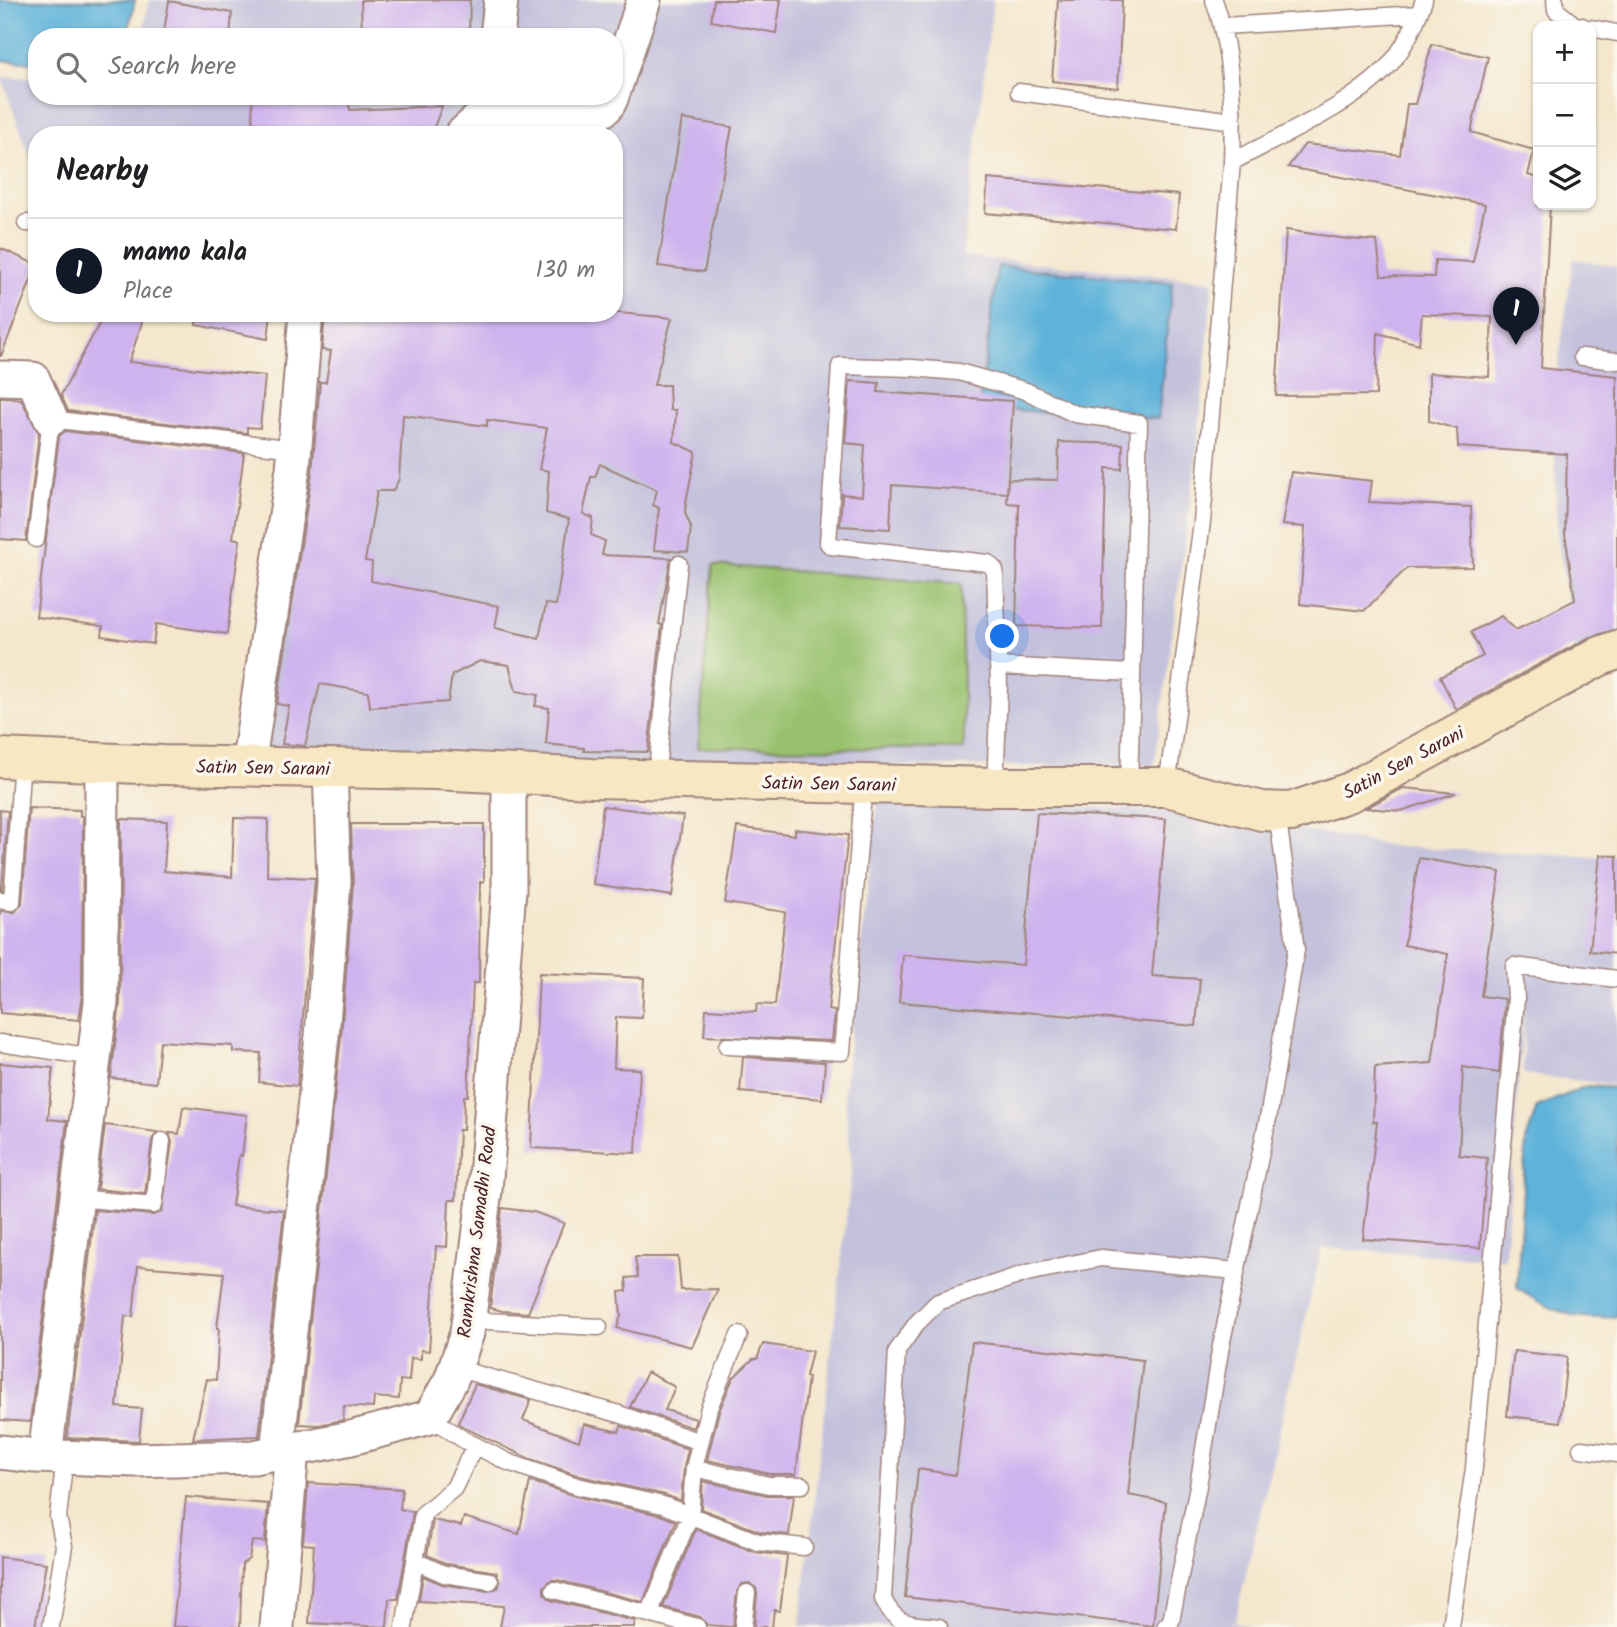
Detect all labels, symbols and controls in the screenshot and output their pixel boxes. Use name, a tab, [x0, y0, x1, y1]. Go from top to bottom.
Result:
map controls	[1533, 21, 1596, 210]
button: +	[1533, 21, 1596, 84]
search box	[28, 28, 623, 105]
text: Search here	[108, 46, 236, 88]
icon: search	[52, 48, 90, 86]
button: −	[1533, 84, 1596, 147]
button: layers	[1533, 147, 1596, 210]
text: Nearby	[56, 148, 148, 196]
text: mamo kala	[123, 232, 247, 274]
text: 1	[76, 253, 82, 289]
text: 130 m	[536, 253, 595, 289]
text: Place	[123, 274, 173, 310]
pin: 1	[1493, 287, 1539, 345]
your location	[985, 619, 1019, 653]
street label: Satin Sen Sarani	[1338, 718, 1471, 808]
street label: Satin Sen Sarani	[196, 753, 332, 785]
street label: Satin Sen Sarani	[762, 769, 898, 801]
street label: Ramkrishna Samadhi Road	[450, 1124, 506, 1340]

